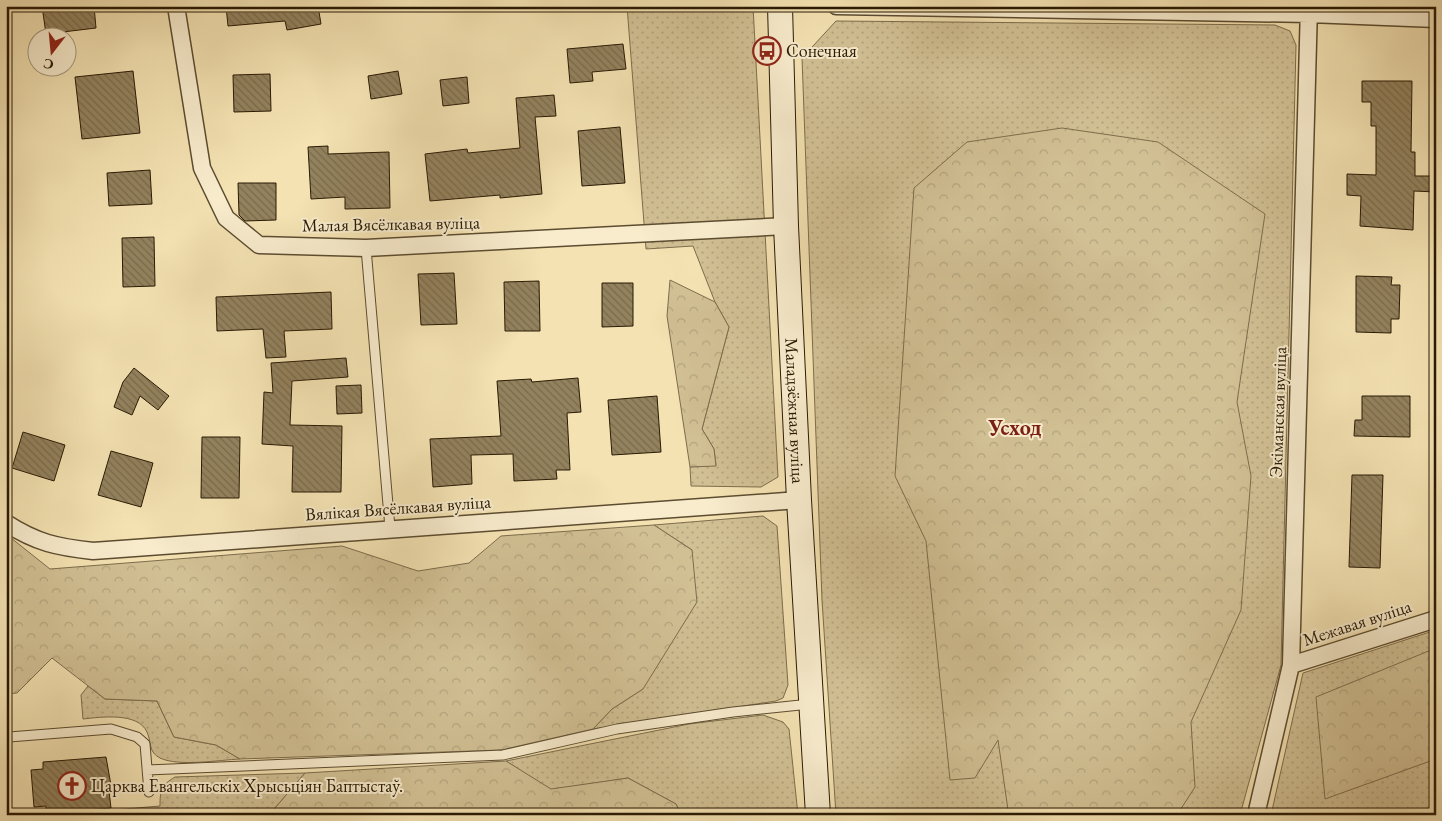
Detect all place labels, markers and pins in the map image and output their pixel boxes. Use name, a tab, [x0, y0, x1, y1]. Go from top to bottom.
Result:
bus stop icon: Сонечная	[752, 36, 782, 66]
place label: Сонечная	[786, 39, 857, 62]
church icon: Царква Евангельскіх Хрысьціян Баптыстаў.	[57, 771, 87, 801]
place label: Царква Евангельскіх Хрысьціян Баптыстаў.	[91, 774, 403, 797]

